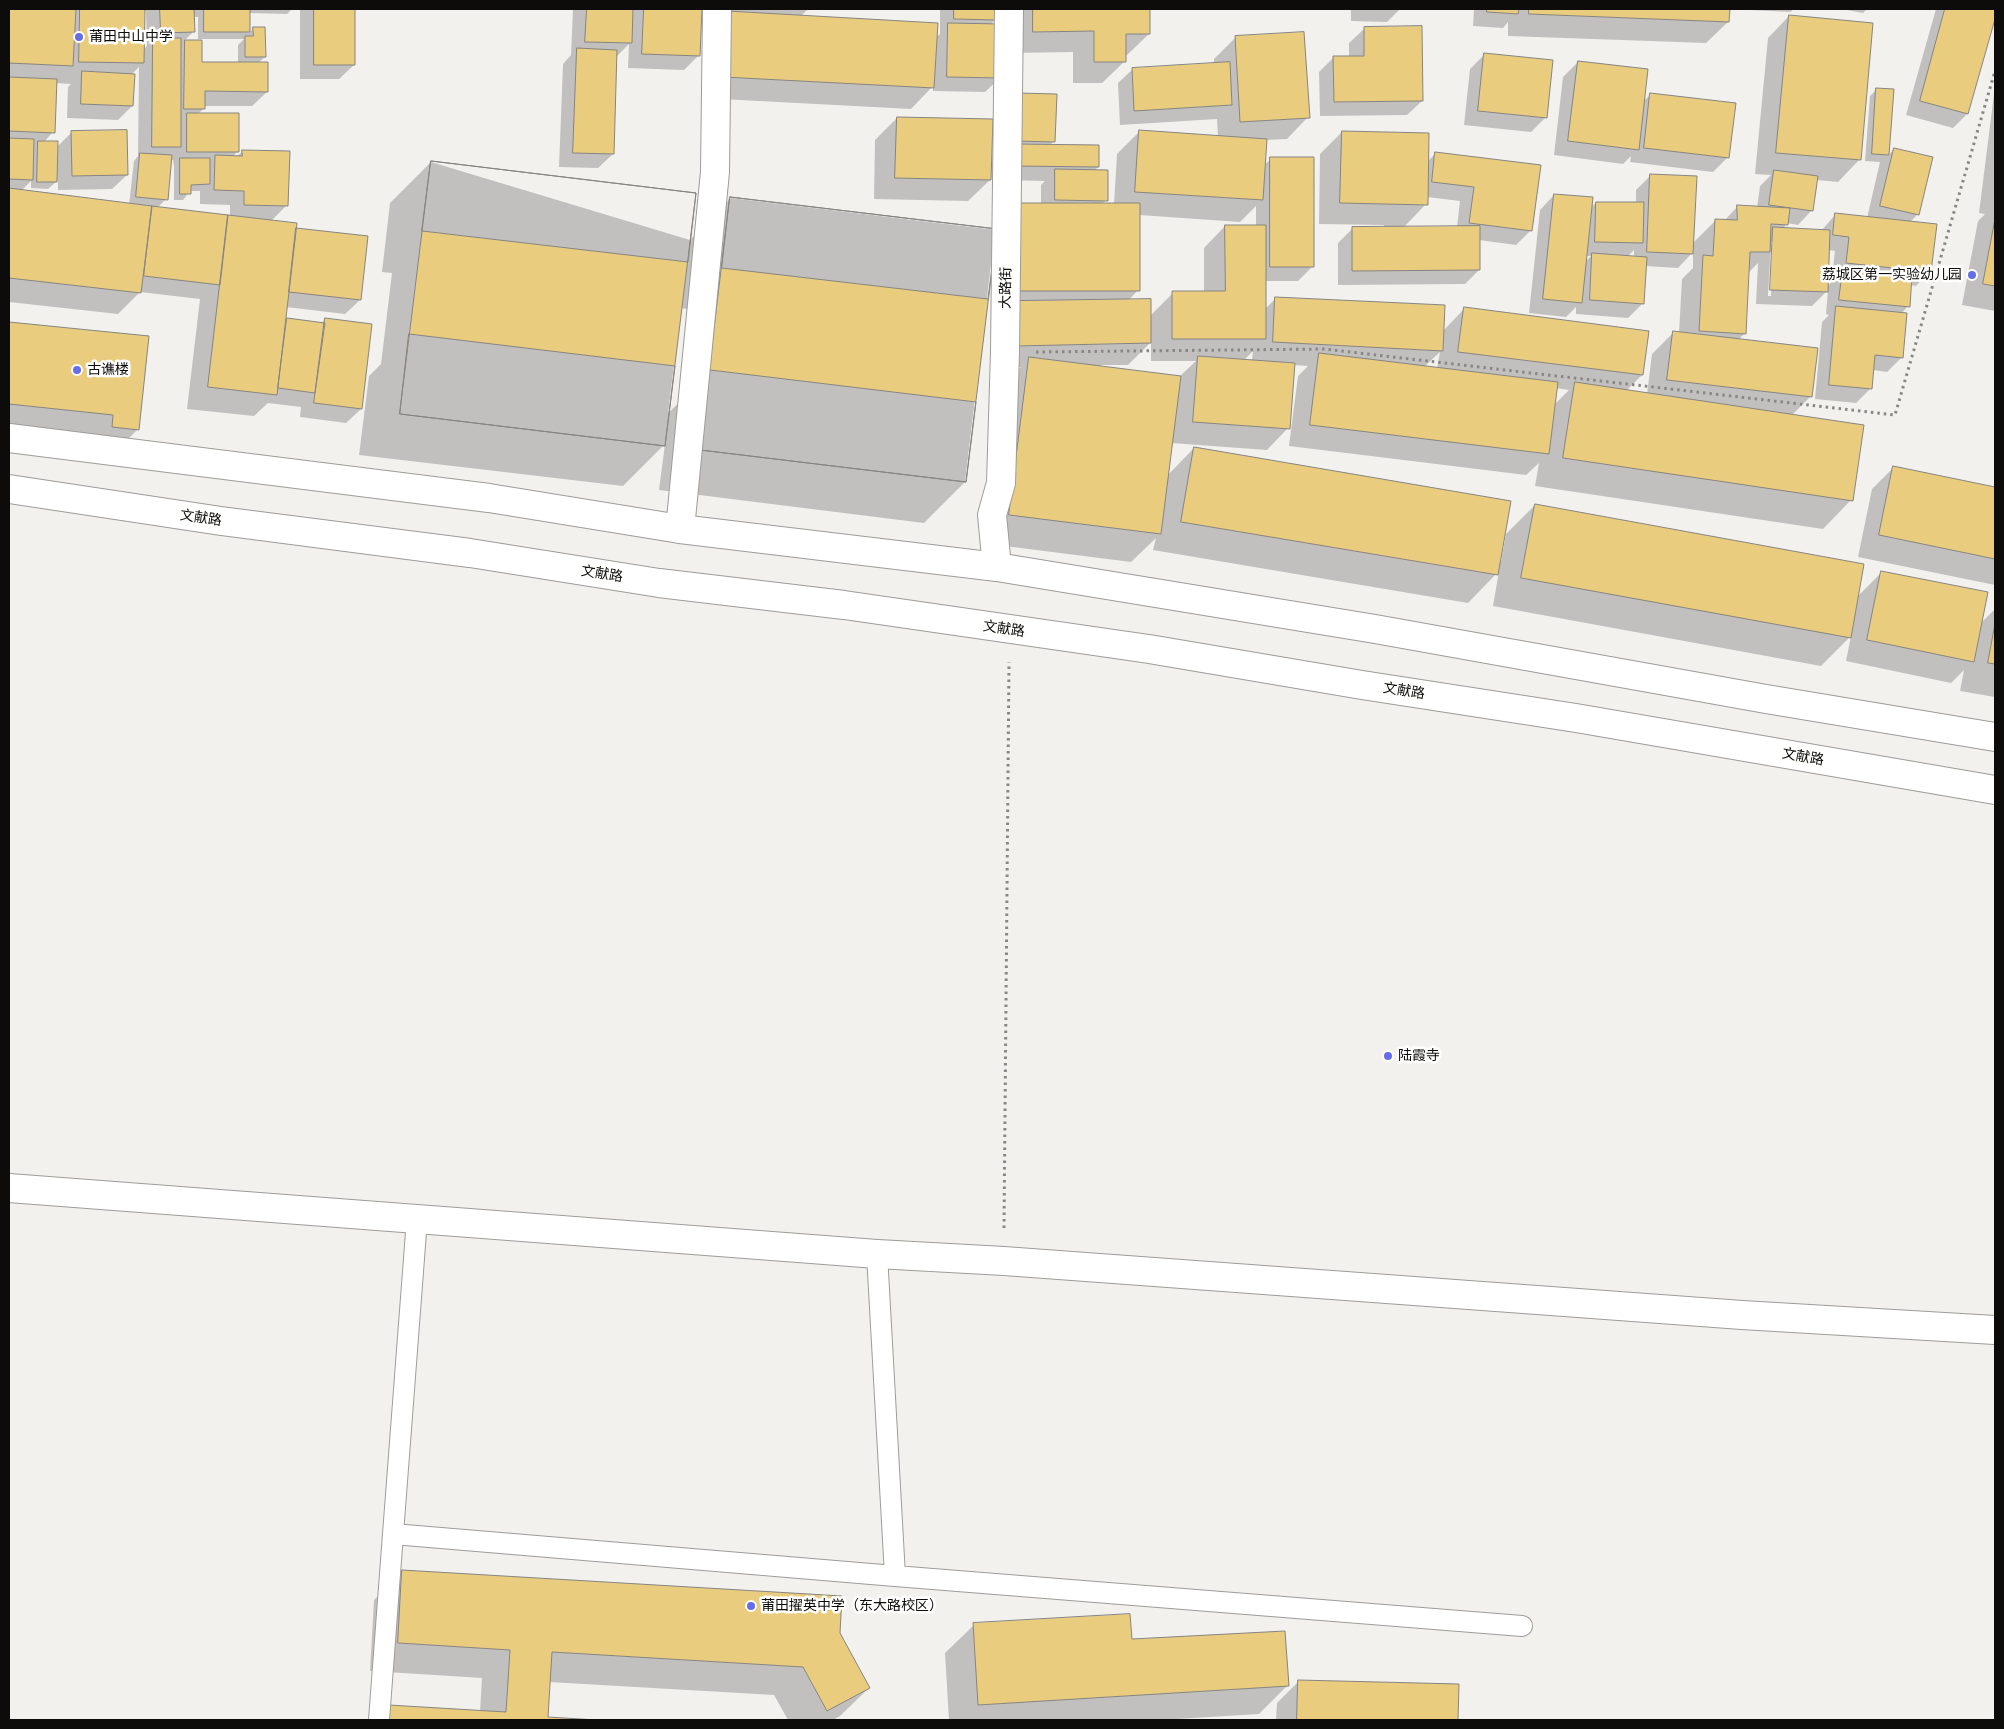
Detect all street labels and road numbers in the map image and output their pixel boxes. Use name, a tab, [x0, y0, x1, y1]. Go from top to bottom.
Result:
street label: 大路街	[997, 267, 1015, 309]
street label: 文献路	[179, 507, 223, 529]
street label: 文献路	[580, 562, 624, 586]
street label: 文献路	[982, 618, 1026, 640]
street label: 文献路	[1382, 679, 1426, 703]
street label: 文献路	[1781, 745, 1825, 769]

